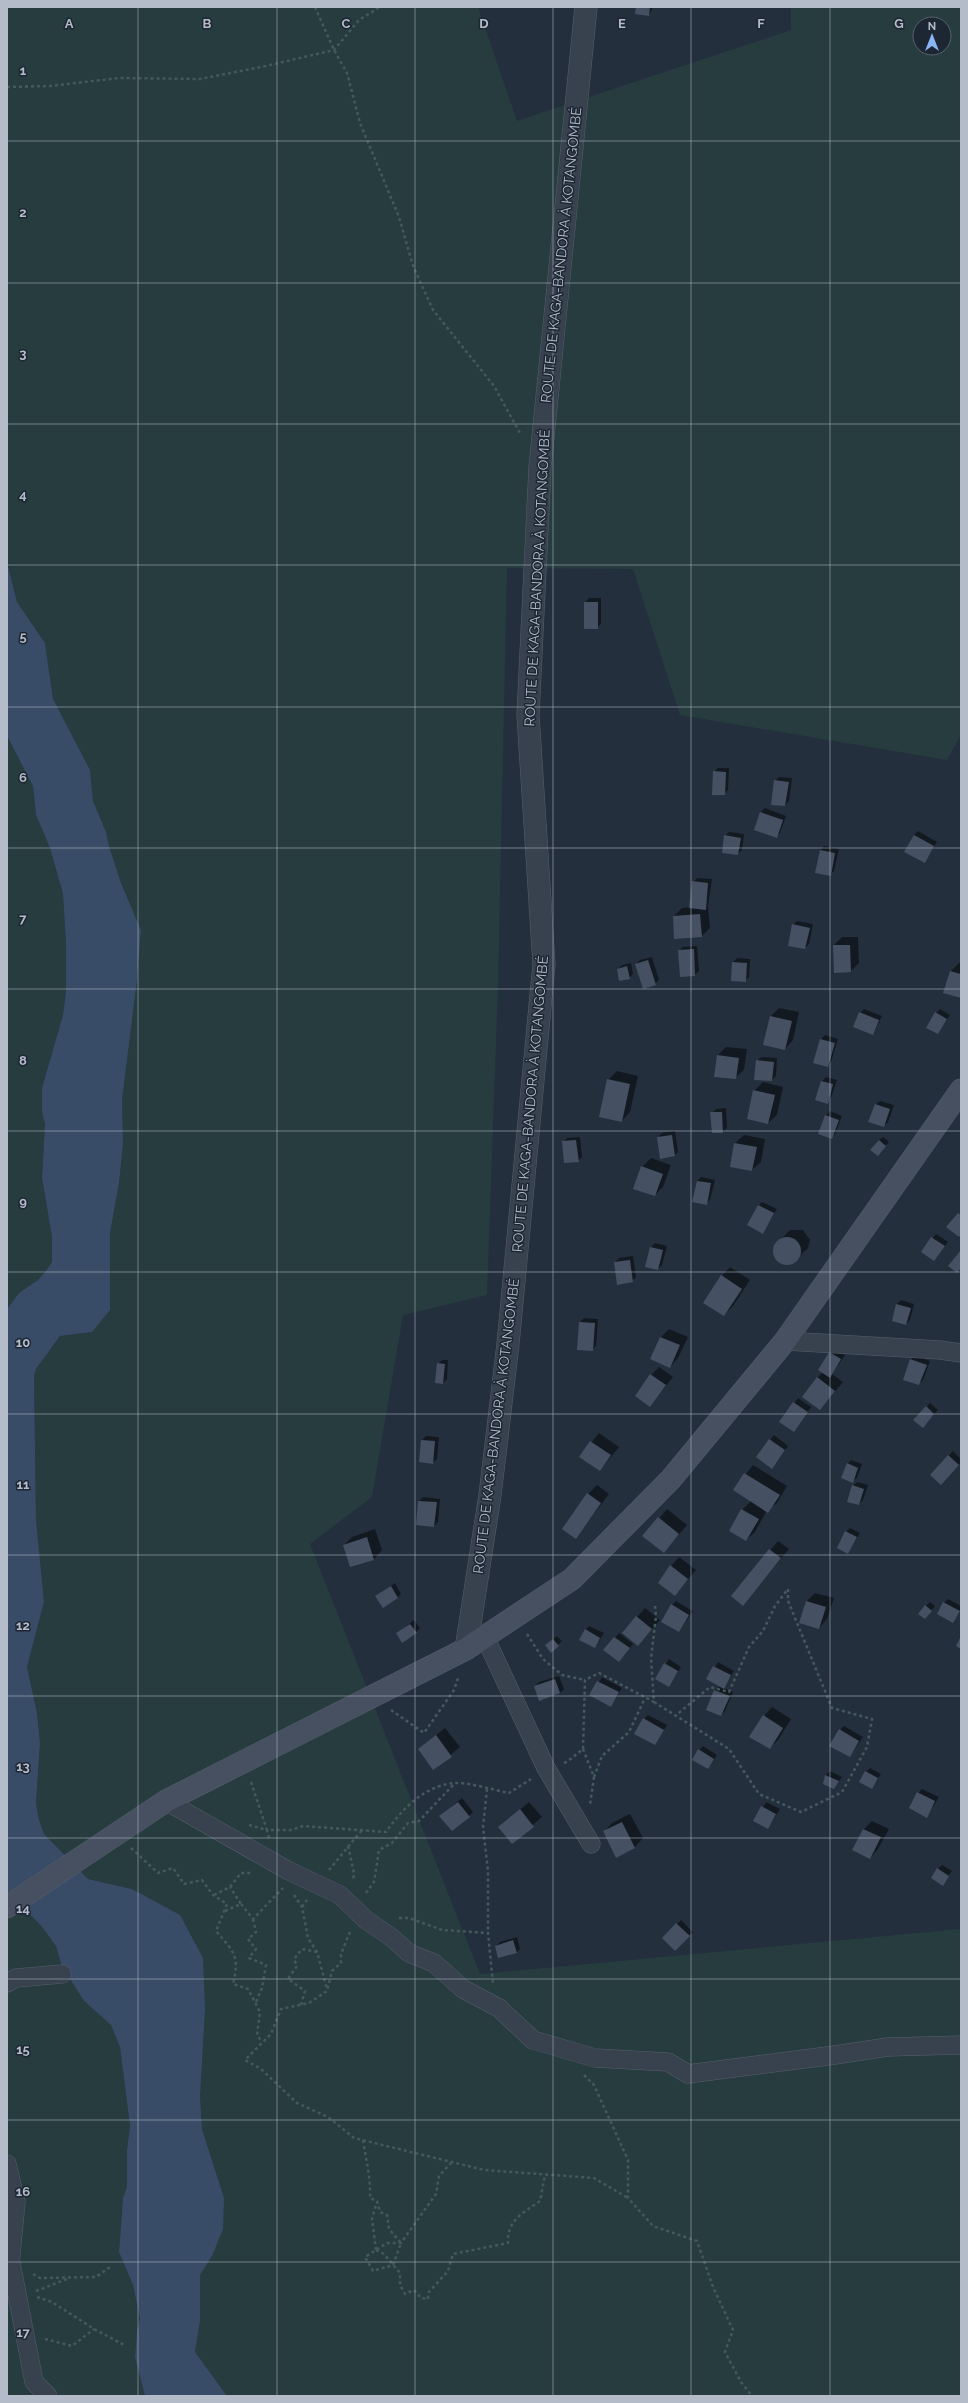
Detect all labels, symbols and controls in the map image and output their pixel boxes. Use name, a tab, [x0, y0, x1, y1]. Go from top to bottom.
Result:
text: A	[65, 16, 74, 31]
text: B	[203, 16, 212, 31]
text: C	[342, 16, 351, 31]
text: D	[479, 16, 489, 31]
text: E	[618, 16, 626, 31]
text: F	[757, 16, 765, 31]
text: G	[894, 16, 904, 31]
north arrow	[912, 16, 952, 56]
text: N	[928, 20, 936, 33]
text: 1	[20, 63, 27, 78]
street label: ROUTE DE KAGA-BANDORA À KOTANGOMBÉ	[537, 106, 584, 404]
text: 2	[19, 205, 27, 220]
text: 3	[19, 346, 27, 361]
street label: ROUTE DE KAGA-BANDORA À KOTANGOMBÉ	[520, 429, 553, 727]
text: 4	[19, 487, 27, 502]
text: 5	[19, 629, 27, 644]
text: 6	[19, 770, 27, 785]
text: 7	[19, 911, 27, 926]
street label: ROUTE DE KAGA-BANDORA À KOTANGOMBÉ	[508, 955, 551, 1253]
text: 8	[19, 1053, 27, 1068]
text: 9	[19, 1194, 27, 1209]
street label: ROUTE DE KAGA-BANDORA À KOTANGOMBÉ	[469, 1277, 522, 1575]
text: 10	[16, 1335, 30, 1350]
text: 11	[17, 1477, 30, 1492]
text: 12	[16, 1618, 30, 1633]
text: 13	[16, 1759, 30, 1774]
text: 14	[16, 1901, 30, 1916]
text: 15	[16, 2042, 30, 2057]
text: 16	[16, 2184, 30, 2199]
text: 17	[16, 2325, 31, 2340]

